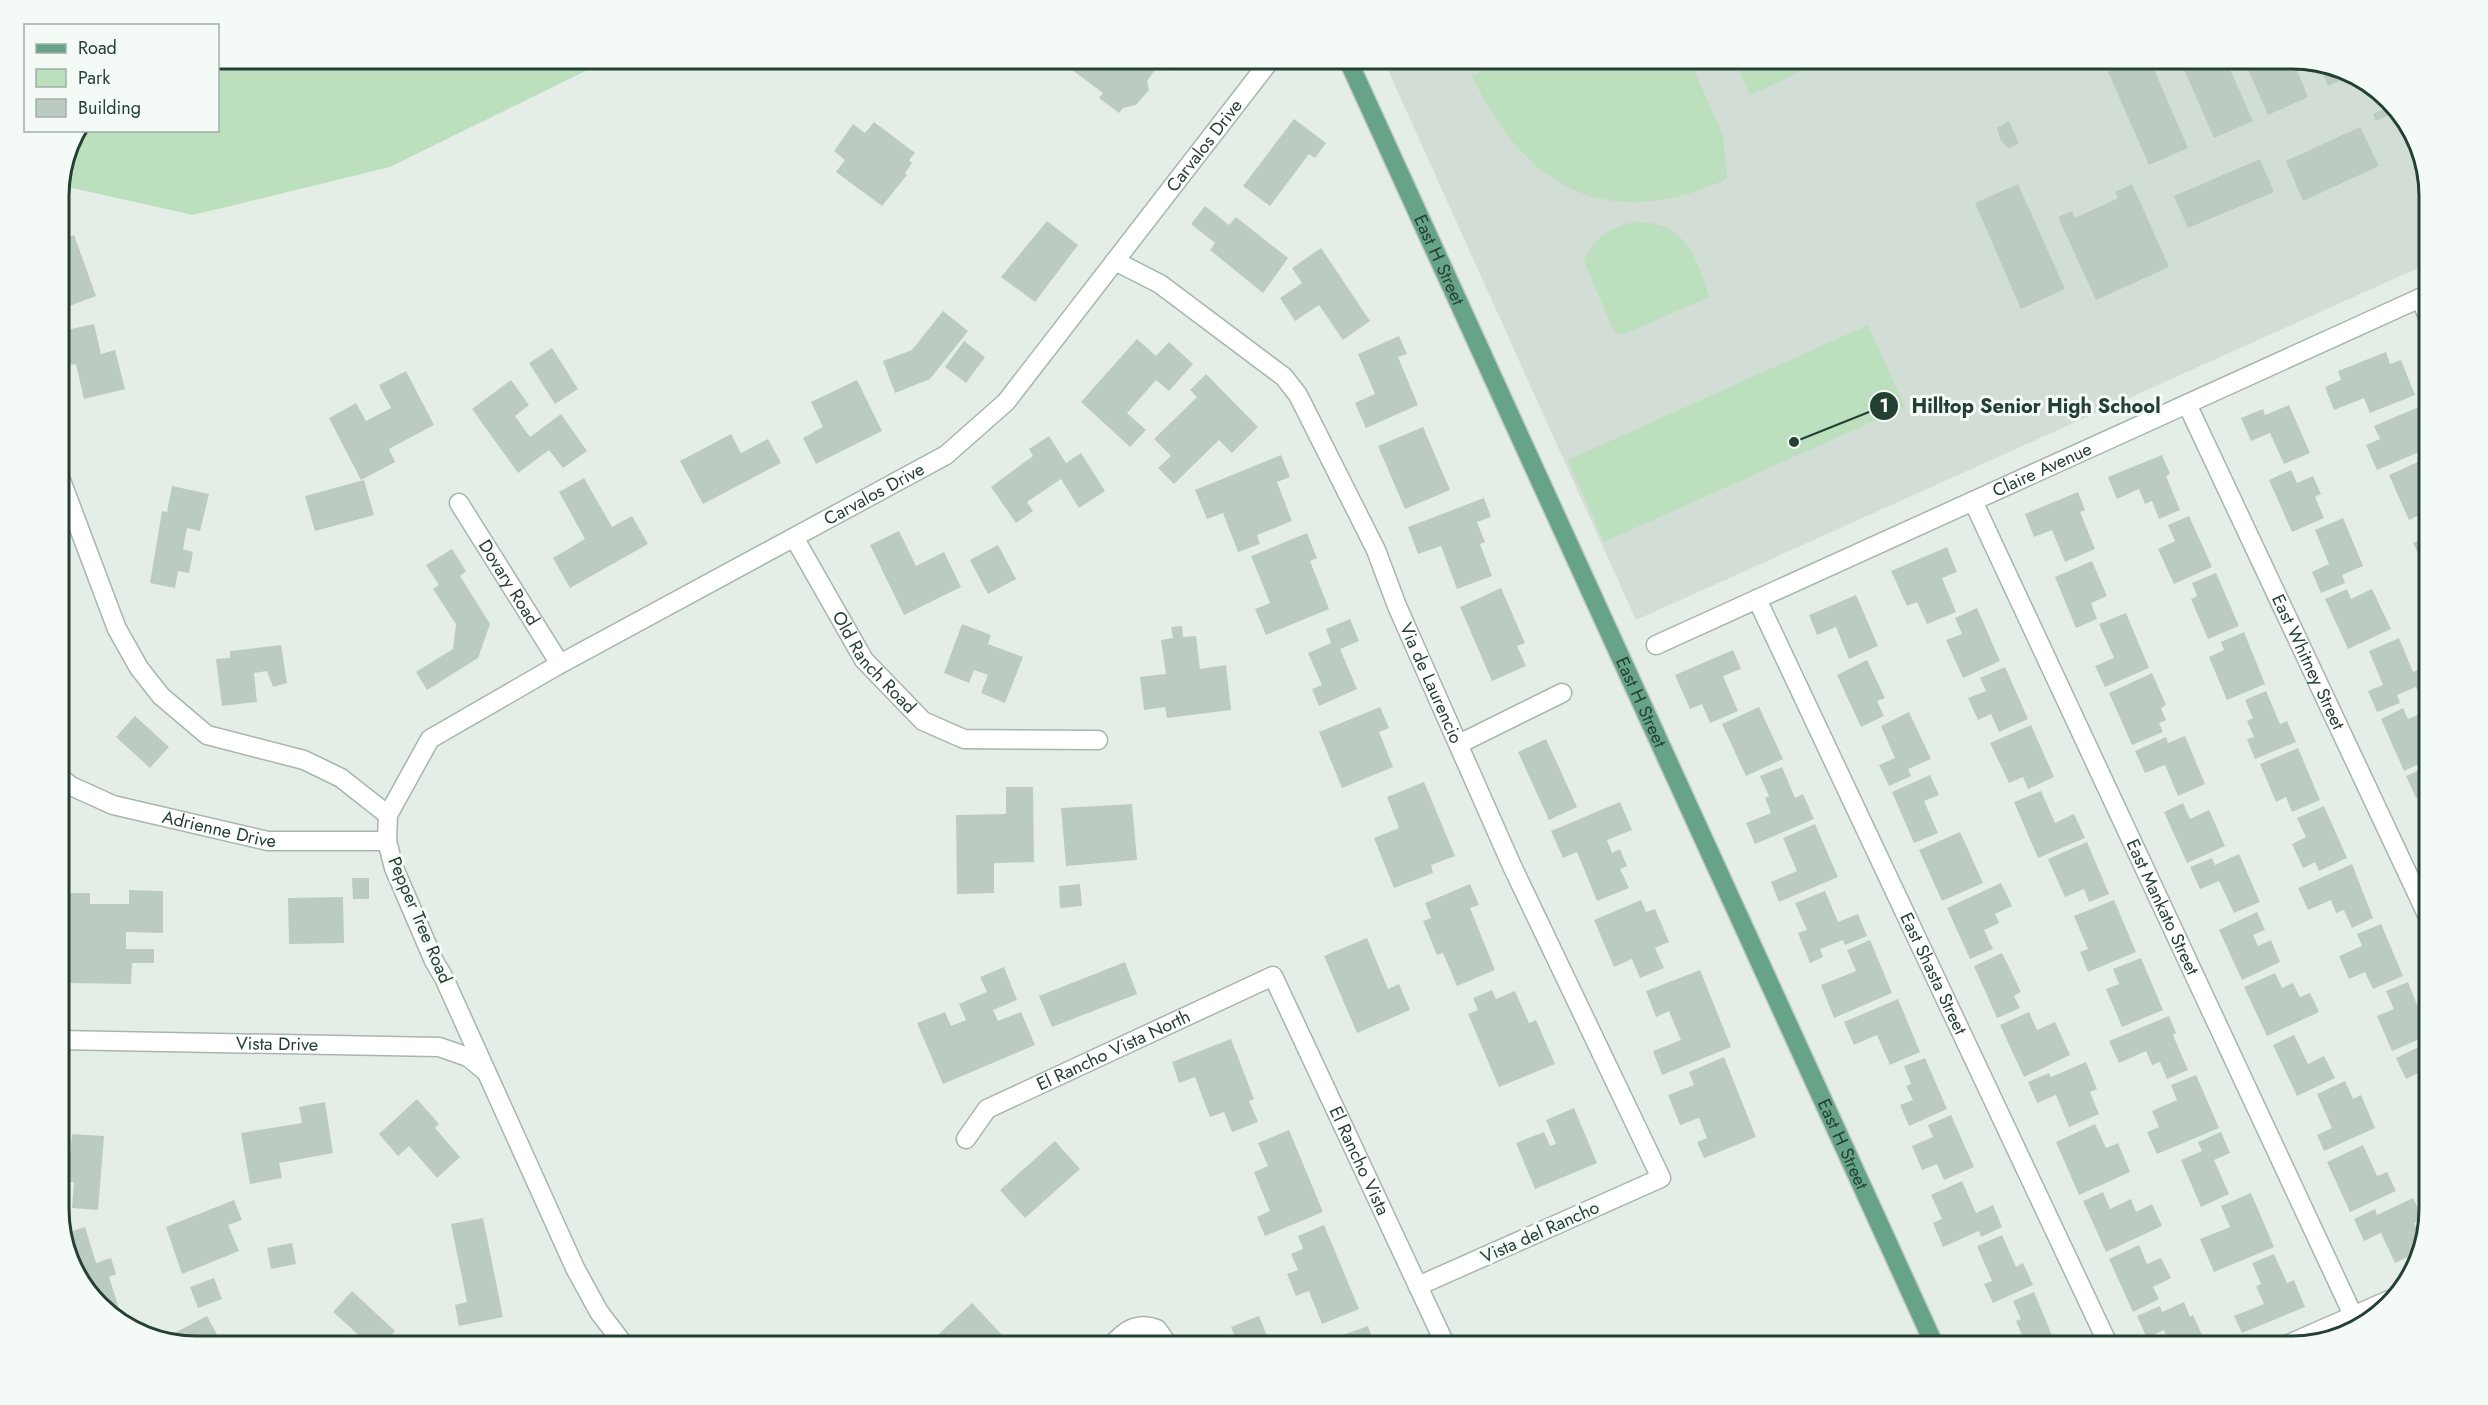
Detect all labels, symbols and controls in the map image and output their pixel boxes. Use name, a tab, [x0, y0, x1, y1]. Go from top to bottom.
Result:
legend	[24, 24, 219, 132]
text: Road	[78, 35, 117, 61]
text: Park	[78, 65, 110, 91]
street label: Carvalos Drive	[1160, 94, 1248, 198]
text: Building	[78, 95, 141, 121]
street label: East H Street	[1407, 210, 1471, 310]
callout: Hilltop Senior High School	[1869, 387, 2172, 425]
text: Hilltop Senior High School	[1911, 392, 2161, 421]
text: 1	[1879, 393, 1889, 419]
street label: Claire Avenue	[1988, 436, 2096, 504]
street label: Carvalos Drive	[819, 456, 929, 532]
street label: Dovary Road	[472, 535, 546, 631]
street label: East Whitney Street	[2265, 590, 2351, 734]
street label: Old Ranch Road	[826, 606, 922, 719]
street label: Via de Laurencio	[1393, 619, 1469, 748]
street label: East H Street	[1609, 653, 1673, 752]
street label: Adrienne Drive	[160, 804, 276, 854]
street label: East Mankato Street	[2120, 835, 2206, 980]
street label: Pepper Tree Road	[382, 853, 458, 987]
street label: East Shasta Street	[1894, 908, 1974, 1039]
street label: El Rancho Vista North	[1032, 1003, 1195, 1097]
street label: Vista Drive	[236, 1030, 318, 1058]
street label: East H Street	[1811, 1095, 1875, 1194]
street label: El Rancho Vista	[1323, 1102, 1396, 1220]
street label: Vista del Rancho	[1477, 1194, 1604, 1270]

